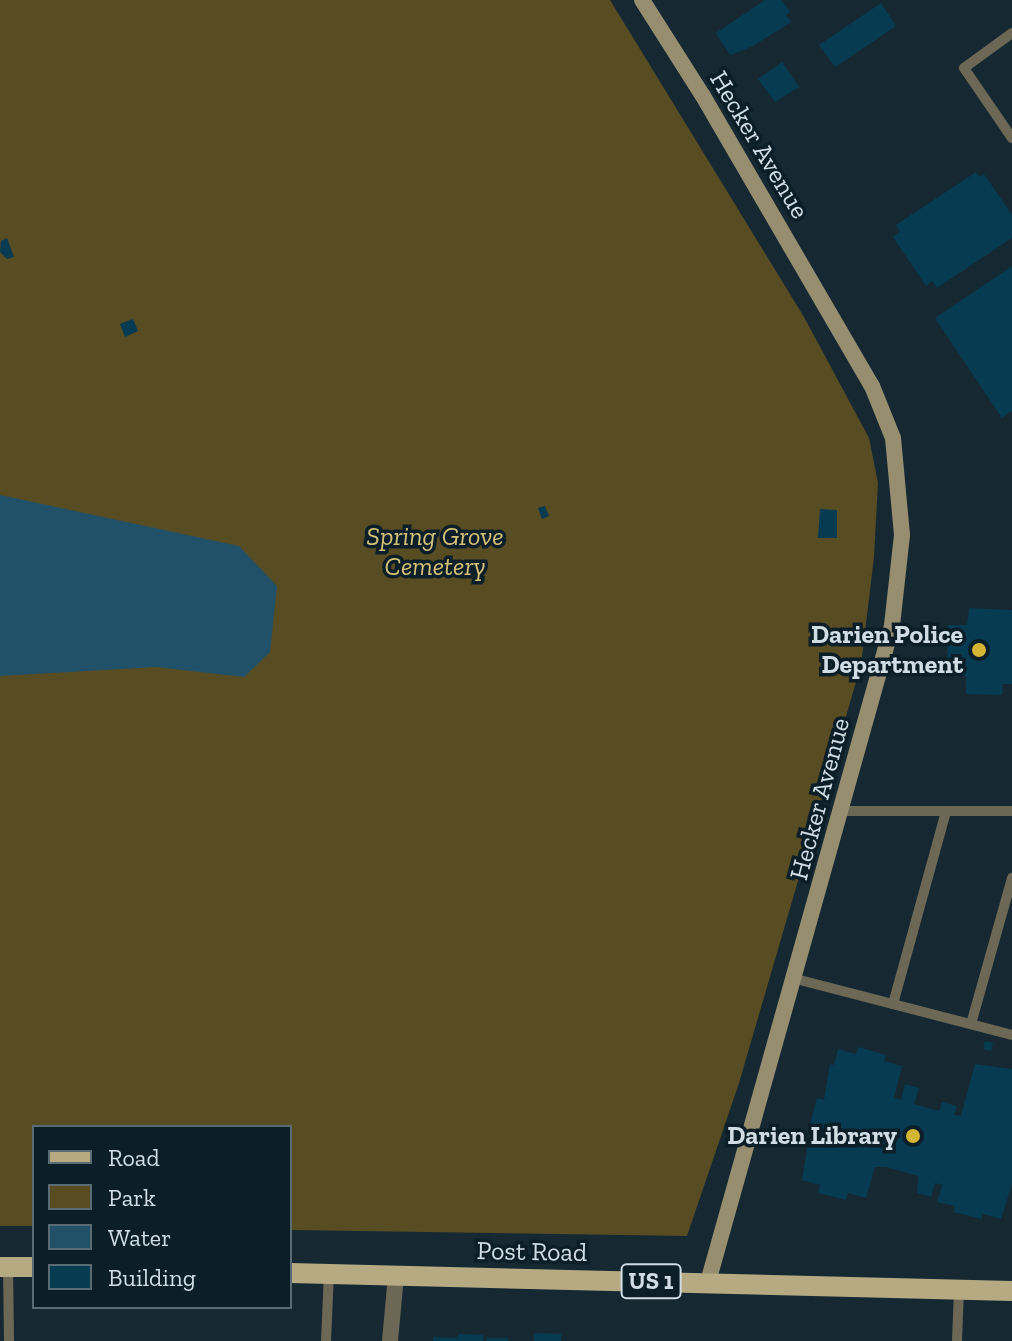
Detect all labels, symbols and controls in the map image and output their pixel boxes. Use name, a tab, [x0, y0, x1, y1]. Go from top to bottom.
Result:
street label: Hecker Avenue	[702, 65, 816, 225]
park label: Spring Grove Cemetery	[366, 521, 504, 582]
place label: Darien Police Department	[811, 619, 963, 680]
marker: Darien Police Department	[970, 641, 988, 659]
street label: Hecker Avenue	[783, 714, 857, 884]
place label: Darien Library	[727, 1120, 897, 1152]
legend	[32, 1125, 292, 1309]
marker: Darien Library	[904, 1127, 922, 1145]
text: Road	[108, 1143, 160, 1172]
text: Park	[108, 1183, 156, 1212]
text: Water	[108, 1223, 171, 1252]
street label: Post Road	[476, 1235, 588, 1269]
road number: US 1	[619, 1261, 683, 1301]
text: Building	[108, 1263, 196, 1292]

